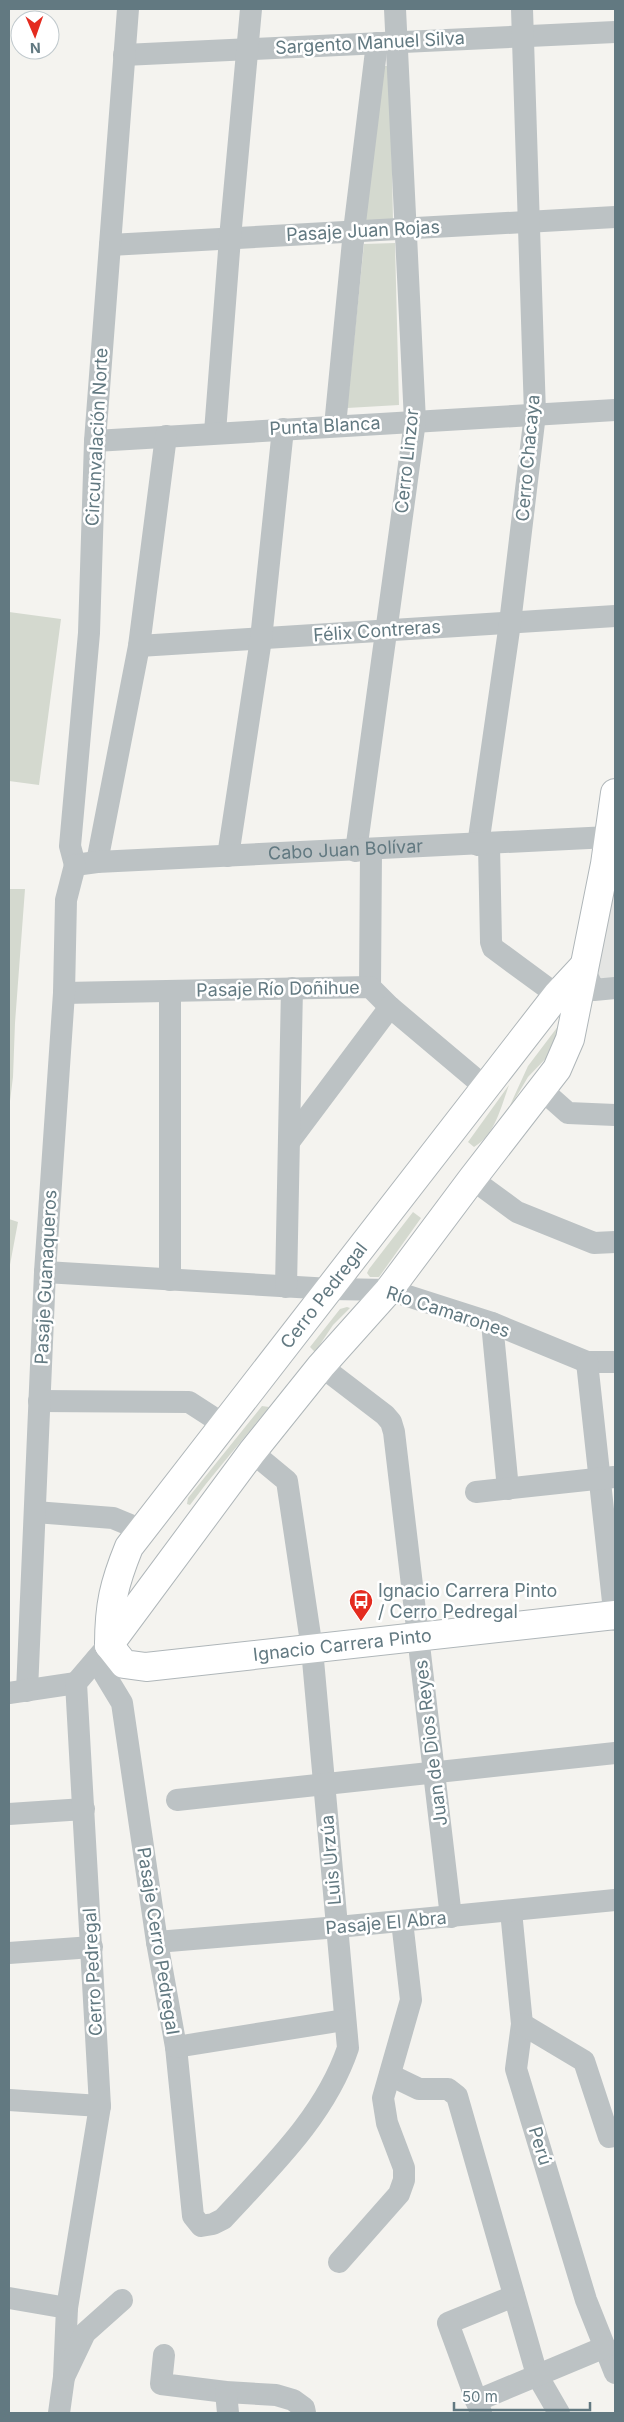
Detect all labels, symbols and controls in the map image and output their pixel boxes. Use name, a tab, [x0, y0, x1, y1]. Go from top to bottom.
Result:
north arrow	[10, 10, 60, 60]
street label: Sargento Manuel Silva	[275, 27, 465, 58]
text: N	[30, 40, 41, 57]
street label: Pasaje Juan Rojas	[286, 216, 440, 245]
street label: Circunvalación Norte	[81, 347, 112, 527]
street label: Cerro Chacaya	[511, 394, 544, 522]
street label: Cerro Linzor	[391, 407, 422, 514]
street label: Punta Blanca	[269, 412, 381, 439]
street label: Félix Contreras	[312, 616, 441, 645]
street label: Cabo Juan Bolívar	[267, 835, 424, 864]
street label: Pasaje Río Doñihue	[196, 977, 360, 1000]
street label: Pasaje Guanaqueros	[30, 1189, 61, 1365]
street label: Cerro Pedregal	[276, 1238, 371, 1352]
street label: Río Camarones	[384, 1282, 513, 1341]
place label: Ignacio Carrera Pinto / Cerro Pedregal	[378, 1580, 557, 1622]
bus stop icon: Ignacio Carrera Pinto / Cerro Pedregal	[348, 1588, 374, 1622]
street label: Ignacio Carrera Pinto	[252, 1624, 433, 1665]
street label: Juan de Dios Reyes	[410, 1659, 451, 1827]
street label: Luis Urzúa	[316, 1814, 345, 1906]
street label: Pasaje Cerro Pedregal	[133, 1846, 184, 2036]
street label: Cerro Pedregal	[79, 1907, 106, 2037]
street label: Pasaje El Abra	[324, 1907, 447, 1938]
street label: Perú	[525, 2124, 556, 2168]
scale bar	[454, 2380, 590, 2412]
text: 50 m	[462, 2387, 498, 2406]

